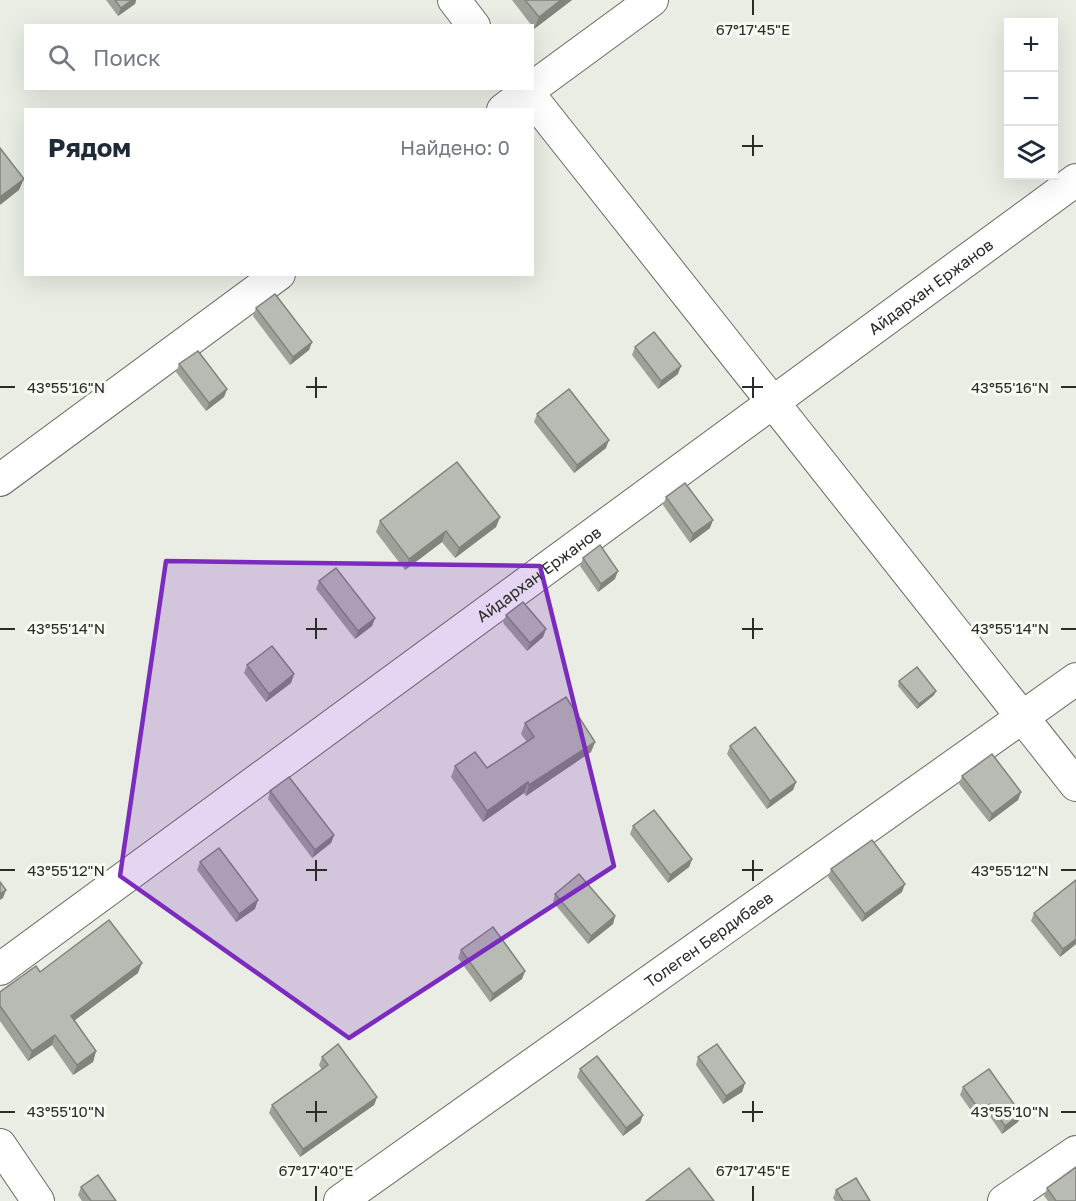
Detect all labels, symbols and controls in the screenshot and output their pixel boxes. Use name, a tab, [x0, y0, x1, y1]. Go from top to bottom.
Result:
map controls	[1004, 18, 1058, 180]
button: +	[1004, 18, 1058, 72]
text: 67°17'45"E	[716, 20, 790, 38]
search box	[24, 24, 534, 90]
icon: search	[45, 41, 78, 74]
text: Поиск	[93, 44, 161, 71]
button: −	[1004, 72, 1058, 126]
button: layers	[1004, 126, 1058, 180]
text: Рядом	[48, 132, 131, 163]
text: Найдено: 0	[400, 135, 510, 159]
street label: Айдархан Ержанов	[864, 234, 997, 339]
text: 43°55'16"N	[27, 378, 105, 396]
text: 43°55'16"N	[971, 378, 1049, 396]
street label: Айдархан Ержанов	[472, 522, 605, 626]
text: 43°55'14"N	[27, 619, 105, 637]
text: 43°55'14"N	[971, 619, 1049, 637]
text: 43°55'12"N	[27, 861, 105, 879]
text: 43°55'12"N	[971, 861, 1049, 879]
street label: Толеген Бердибаев	[641, 887, 777, 992]
text: 43°55'10"N	[27, 1102, 105, 1120]
text: 43°55'10"N	[971, 1102, 1049, 1120]
text: 67°17'40"E	[279, 1161, 353, 1179]
text: 67°17'45"E	[716, 1161, 790, 1179]

